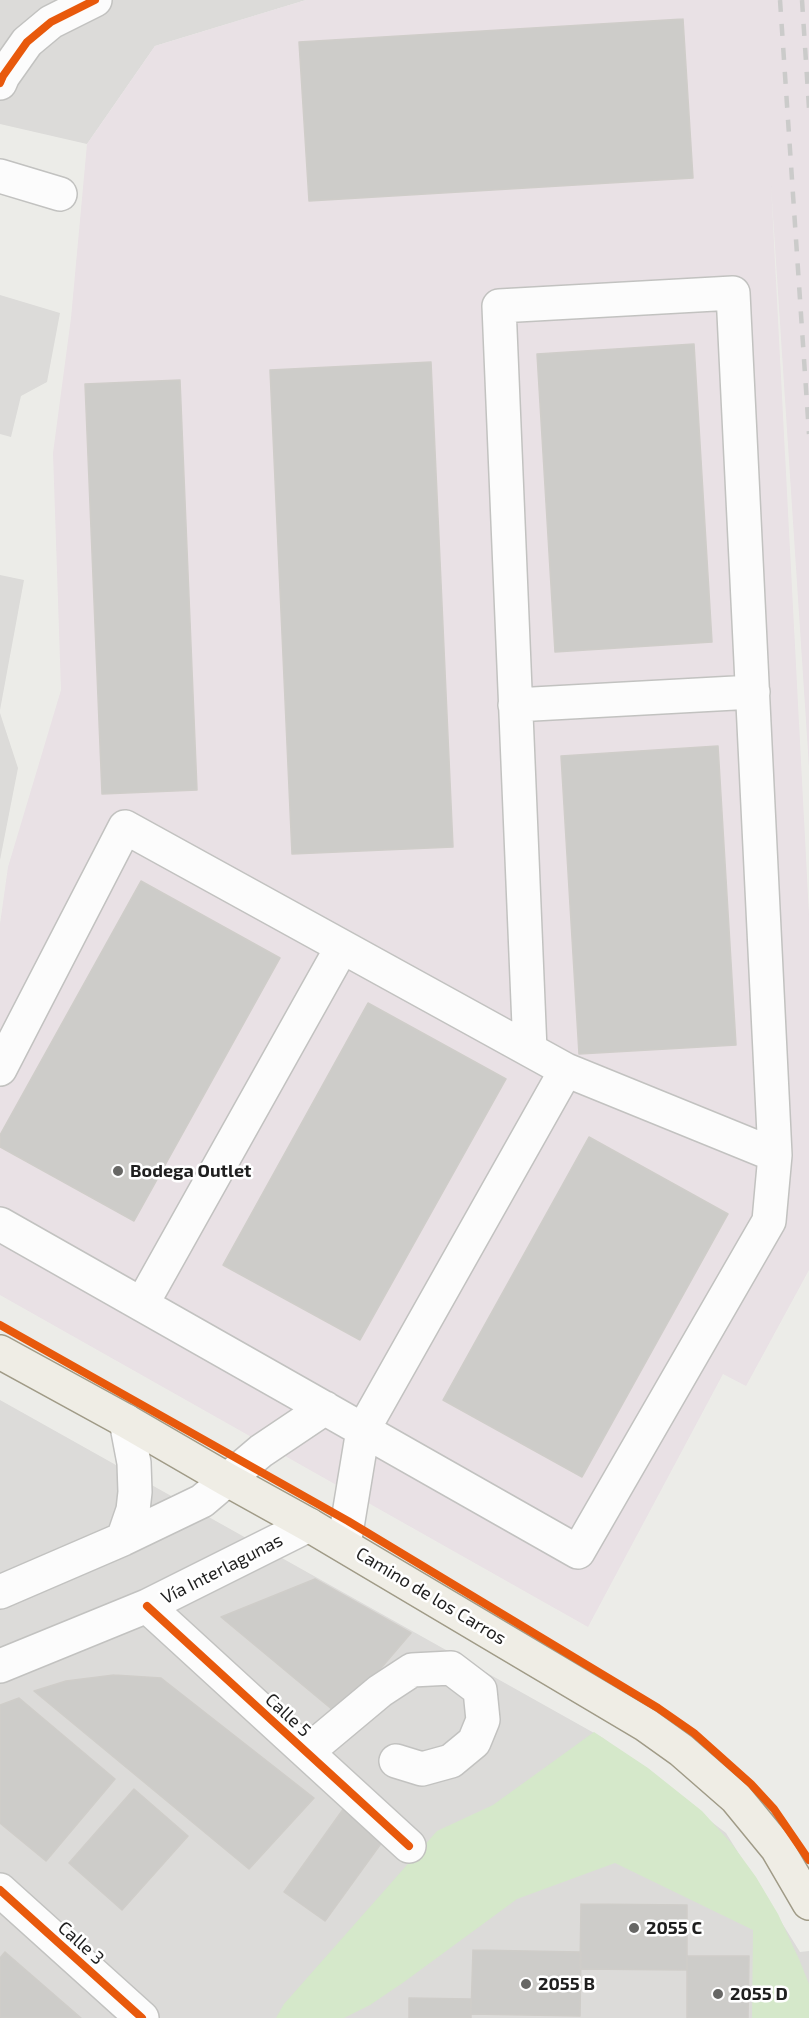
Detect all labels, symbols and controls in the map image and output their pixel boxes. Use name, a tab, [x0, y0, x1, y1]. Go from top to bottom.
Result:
place label: Bodega Outlet	[130, 1160, 251, 1182]
marker: Bodega Outlet	[111, 1164, 125, 1178]
street label: Vía Interlagunas	[158, 1529, 286, 1609]
street label: Camino de los Carros	[352, 1543, 510, 1649]
street label: Calle 5	[261, 1689, 315, 1741]
street label: Calle 3	[54, 1917, 108, 1969]
place label: 2055 C	[646, 1917, 702, 1939]
marker: 2055 C	[627, 1921, 641, 1935]
place label: 2055 B	[538, 1973, 595, 1995]
marker: 2055 B	[519, 1977, 533, 1991]
place label: 2055 D	[730, 1983, 788, 2005]
marker: 2055 D	[711, 1987, 725, 2001]

